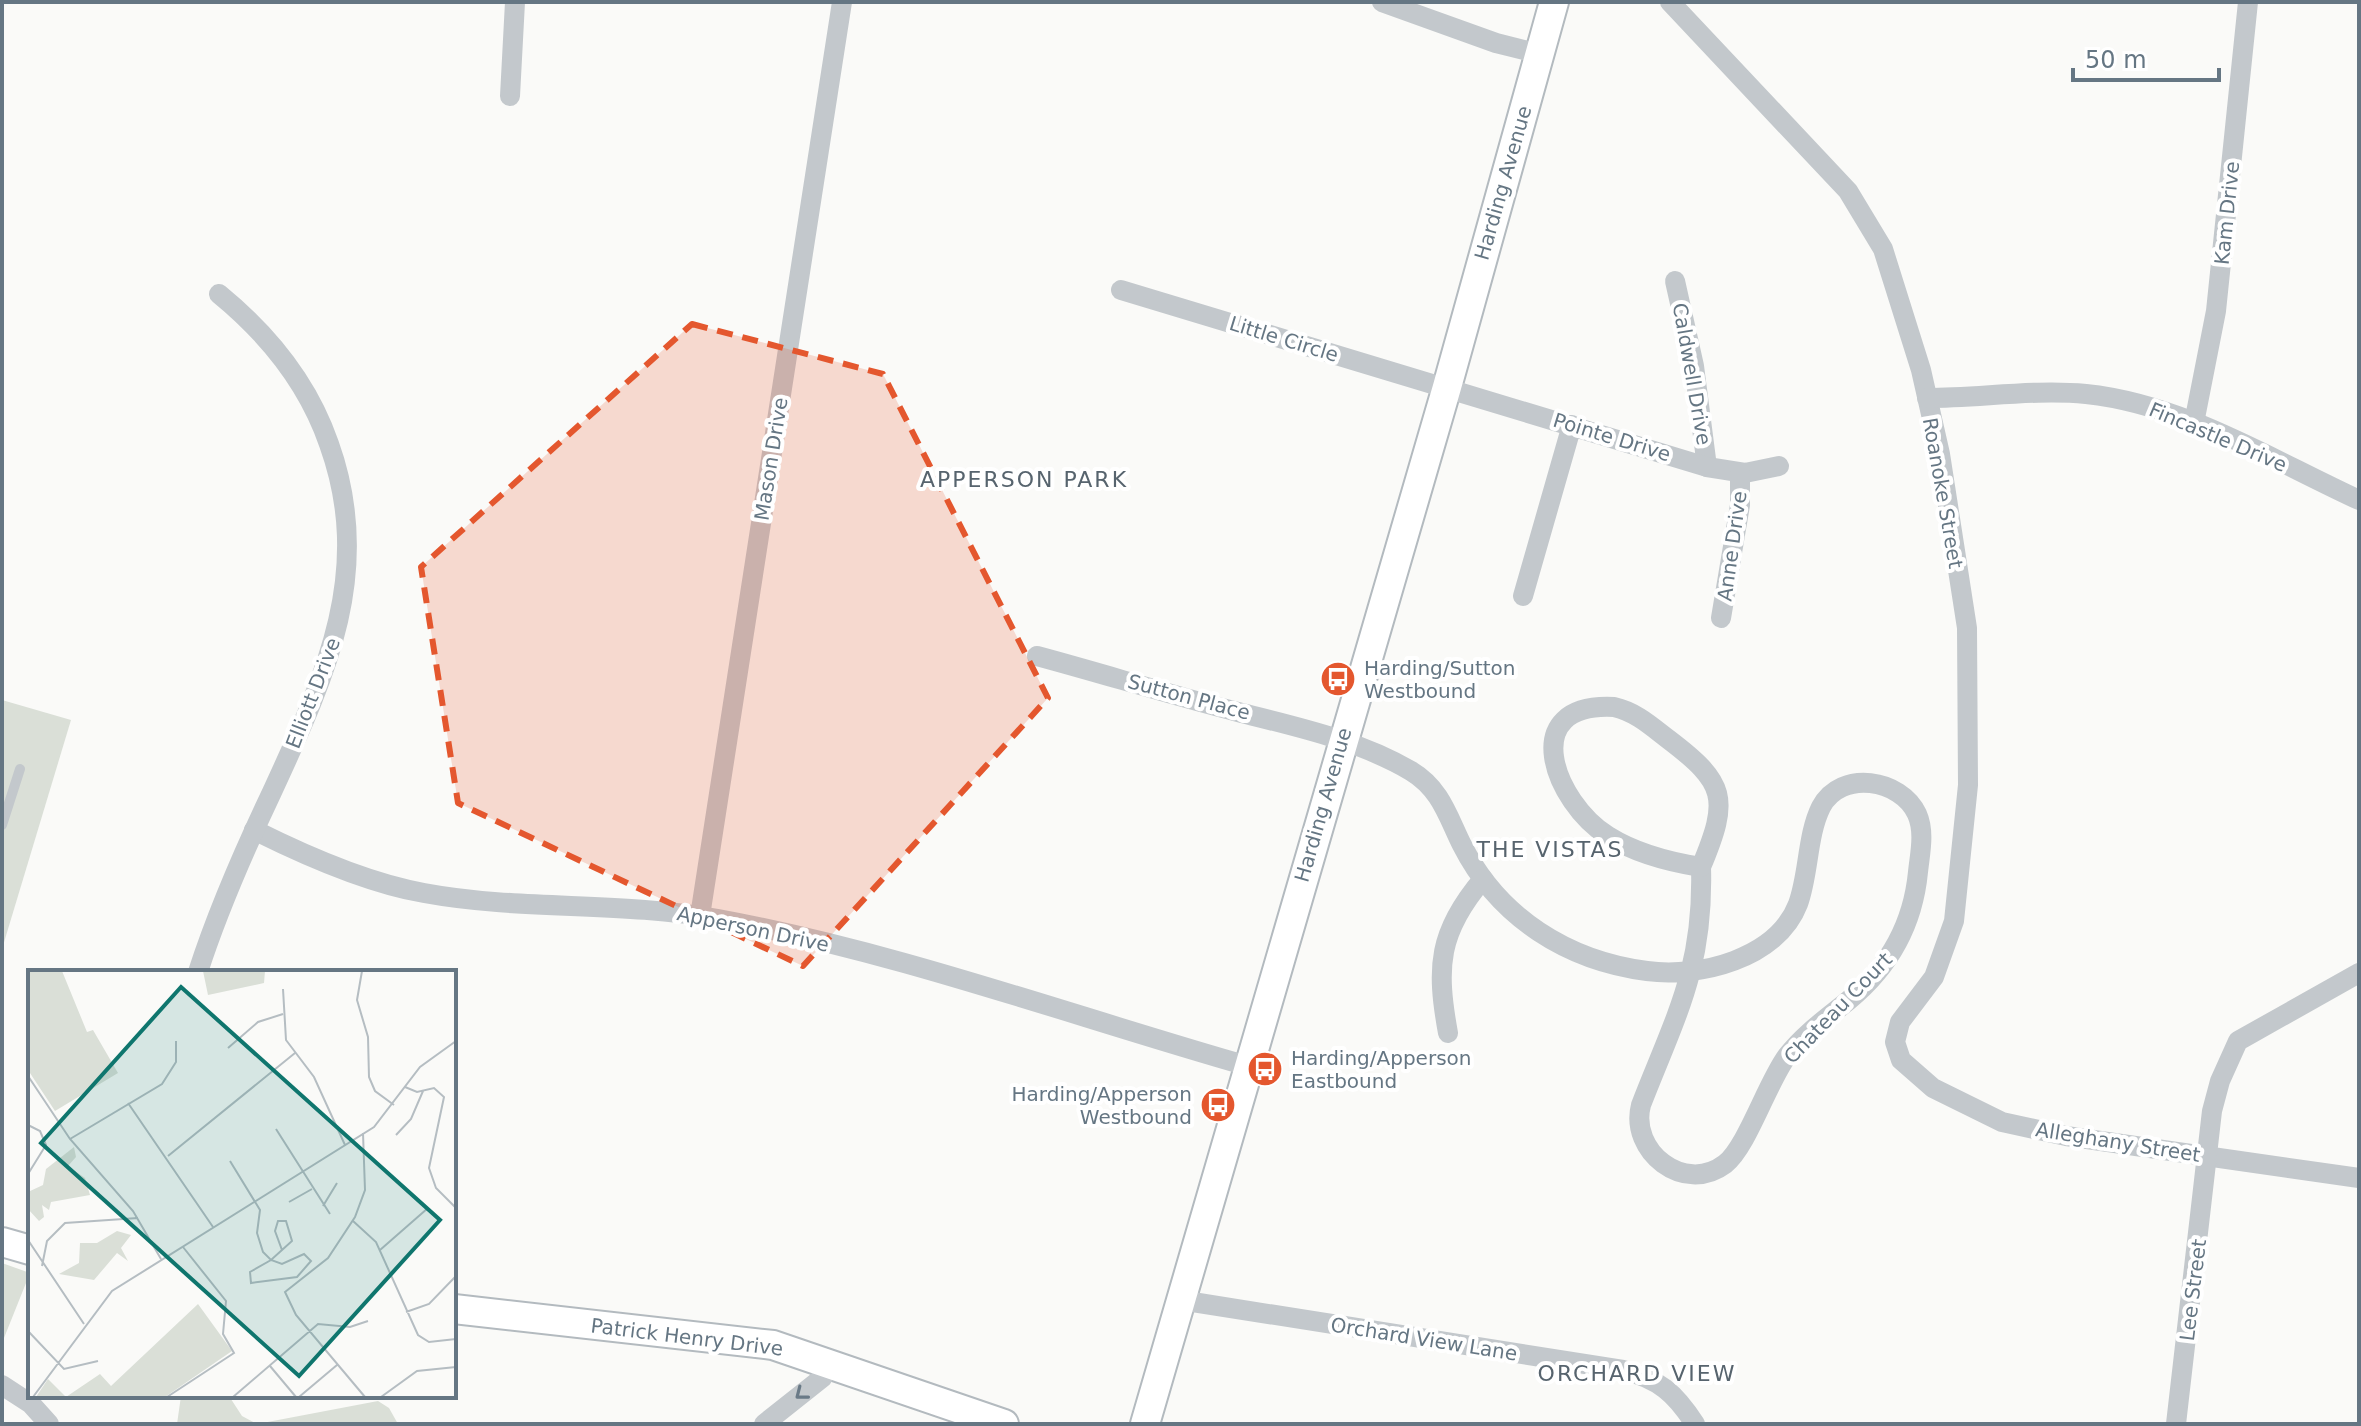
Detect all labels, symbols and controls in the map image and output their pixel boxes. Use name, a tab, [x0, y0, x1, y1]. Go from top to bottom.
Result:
scale bar	[2073, 32, 2219, 82]
text: 50 m	[2085, 46, 2147, 74]
street label: Harding Avenue	[1469, 103, 1537, 263]
street label: Kam Drive	[2210, 160, 2244, 266]
street label: Caldwell Drive	[1668, 301, 1716, 447]
street label: Little Circle	[1227, 311, 1341, 367]
street label: Mason Drive	[749, 396, 793, 522]
street label: Fincastle Drive	[2145, 397, 2291, 477]
street label: Pointe Drive	[1550, 408, 1674, 466]
street label: Roanoke Street	[1918, 416, 1968, 570]
district label: APPERSON PARK	[920, 467, 1128, 492]
street label: Anne Drive	[1712, 489, 1752, 603]
street label: Elliott Drive	[281, 634, 345, 752]
place label: Harding/Sutton Westbound	[1364, 656, 1516, 703]
bus stop icon: Harding/Sutton Westbound	[1319, 660, 1357, 698]
street label: Sutton Place	[1125, 669, 1253, 725]
street label: Harding Avenue	[1289, 725, 1357, 885]
district label: THE VISTAS	[1475, 837, 1624, 862]
street label: Apperson Drive	[675, 901, 831, 957]
street label: Chateau Court	[1779, 947, 1897, 1069]
inset map	[28, 970, 456, 1398]
place label: Harding/Apperson Eastbound	[1291, 1046, 1471, 1093]
bus stop icon: Harding/Apperson Eastbound	[1246, 1050, 1284, 1088]
place label: Harding/Apperson Westbound	[1012, 1082, 1192, 1129]
bus stop icon: Harding/Apperson Westbound	[1199, 1086, 1237, 1124]
street label: Alleghany Street	[2034, 1117, 2202, 1167]
street label: Lee Street	[2175, 1237, 2211, 1342]
street label: Orchard View Lane	[1329, 1312, 1519, 1366]
street label: Patrick Henry Drive	[589, 1313, 785, 1361]
district label: ORCHARD VIEW	[1538, 1361, 1736, 1386]
one-way arrow	[795, 1385, 810, 1399]

